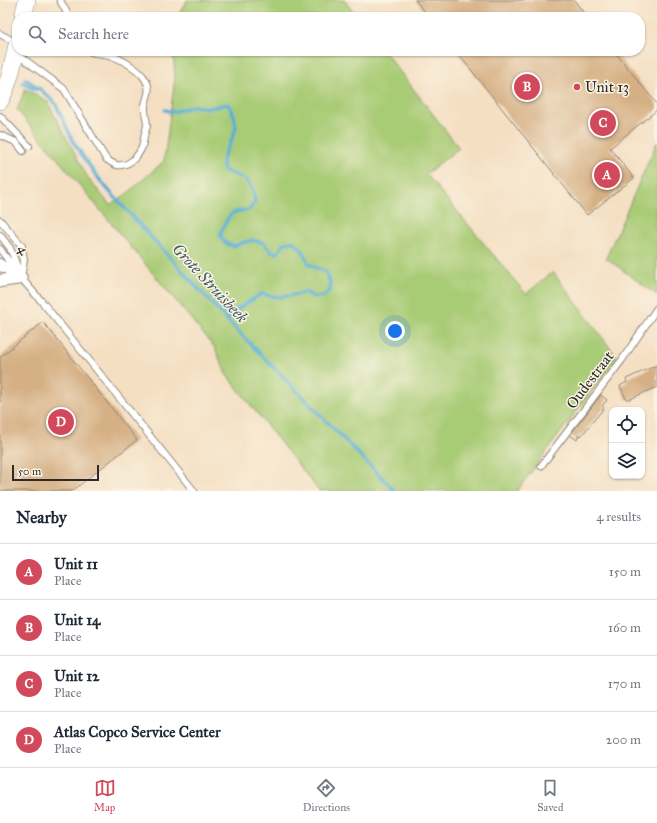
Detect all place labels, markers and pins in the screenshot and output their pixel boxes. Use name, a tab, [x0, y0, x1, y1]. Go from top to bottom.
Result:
pin: B	[514, 72, 540, 102]
place label: Unit 13	[585, 78, 629, 96]
marker: Unit 13	[572, 82, 582, 92]
pin: C	[590, 108, 616, 138]
pin: A	[594, 160, 620, 190]
pin: D	[48, 407, 74, 437]

